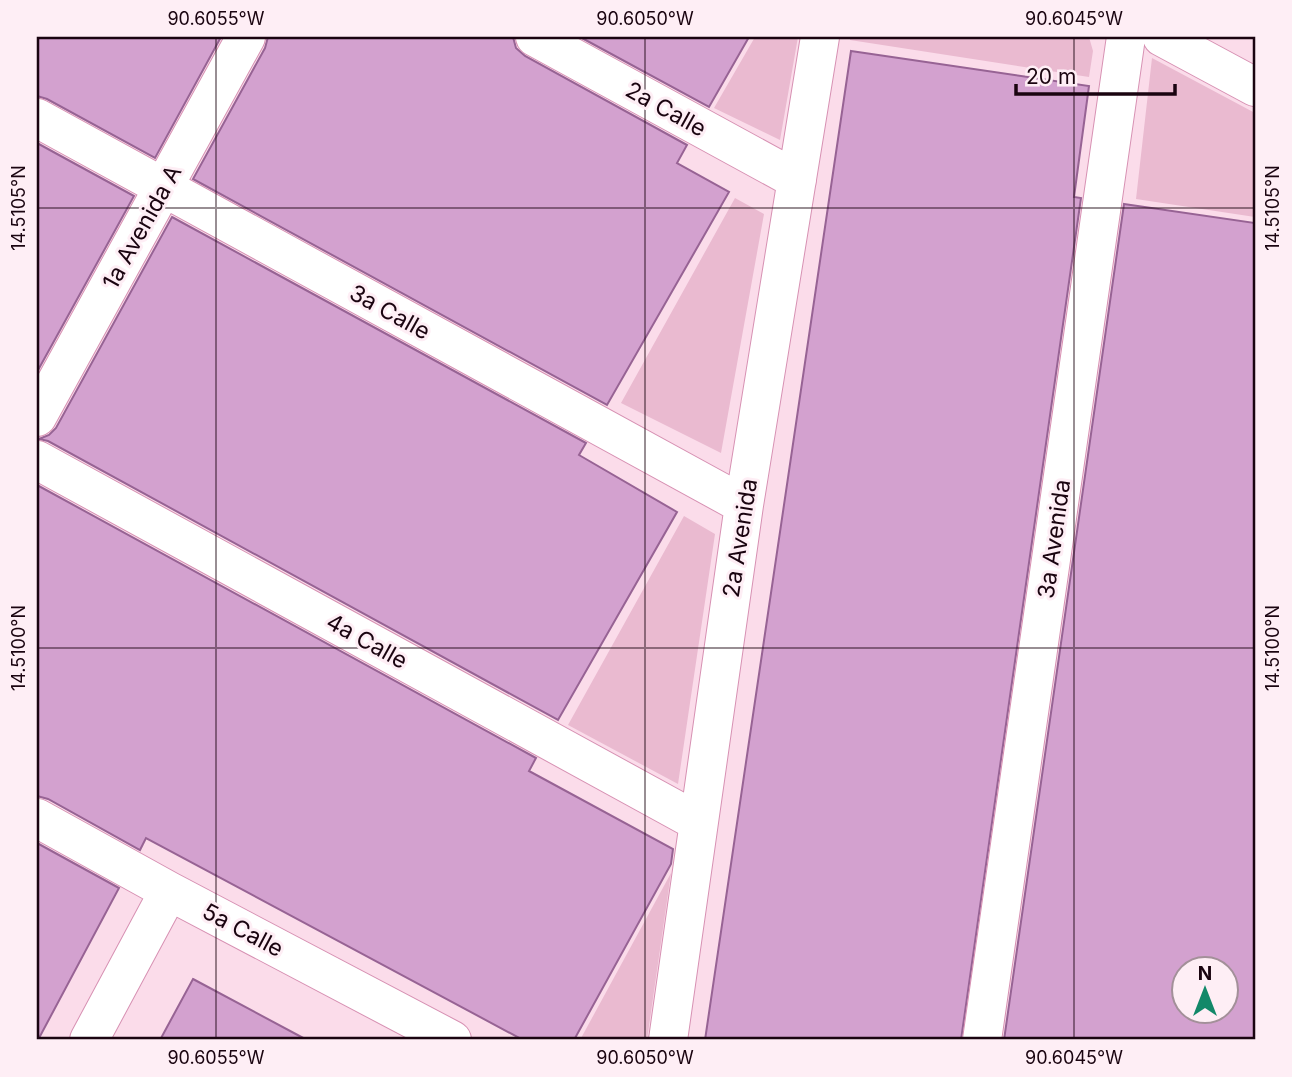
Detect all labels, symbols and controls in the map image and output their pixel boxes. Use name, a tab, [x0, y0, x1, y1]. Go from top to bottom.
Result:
text: 90.6055°W	[167, 8, 265, 29]
text: 90.6050°W	[596, 8, 694, 29]
text: 90.6045°W	[1025, 8, 1123, 29]
scale bar	[1016, 52, 1175, 96]
text: 20 m	[1026, 64, 1076, 89]
street label: 2a Calle	[621, 75, 711, 143]
street label: 1a Avenida A	[96, 160, 188, 294]
text: 14.5105°N	[8, 165, 29, 251]
text: 14.5105°N	[1262, 165, 1283, 251]
street label: 3a Calle	[345, 278, 435, 346]
street label: 2a Avenida	[717, 477, 763, 599]
street label: 3a Avenida	[1032, 478, 1076, 600]
text: 14.5100°N	[8, 605, 29, 691]
text: 14.5100°N	[1262, 605, 1283, 691]
street label: 4a Calle	[322, 607, 412, 675]
street label: 5a Calle	[198, 897, 288, 963]
north arrow	[1170, 954, 1240, 1024]
text: N	[1198, 962, 1212, 985]
text: 90.6055°W	[167, 1047, 265, 1068]
text: 90.6050°W	[596, 1047, 694, 1068]
text: 90.6045°W	[1025, 1047, 1123, 1068]

